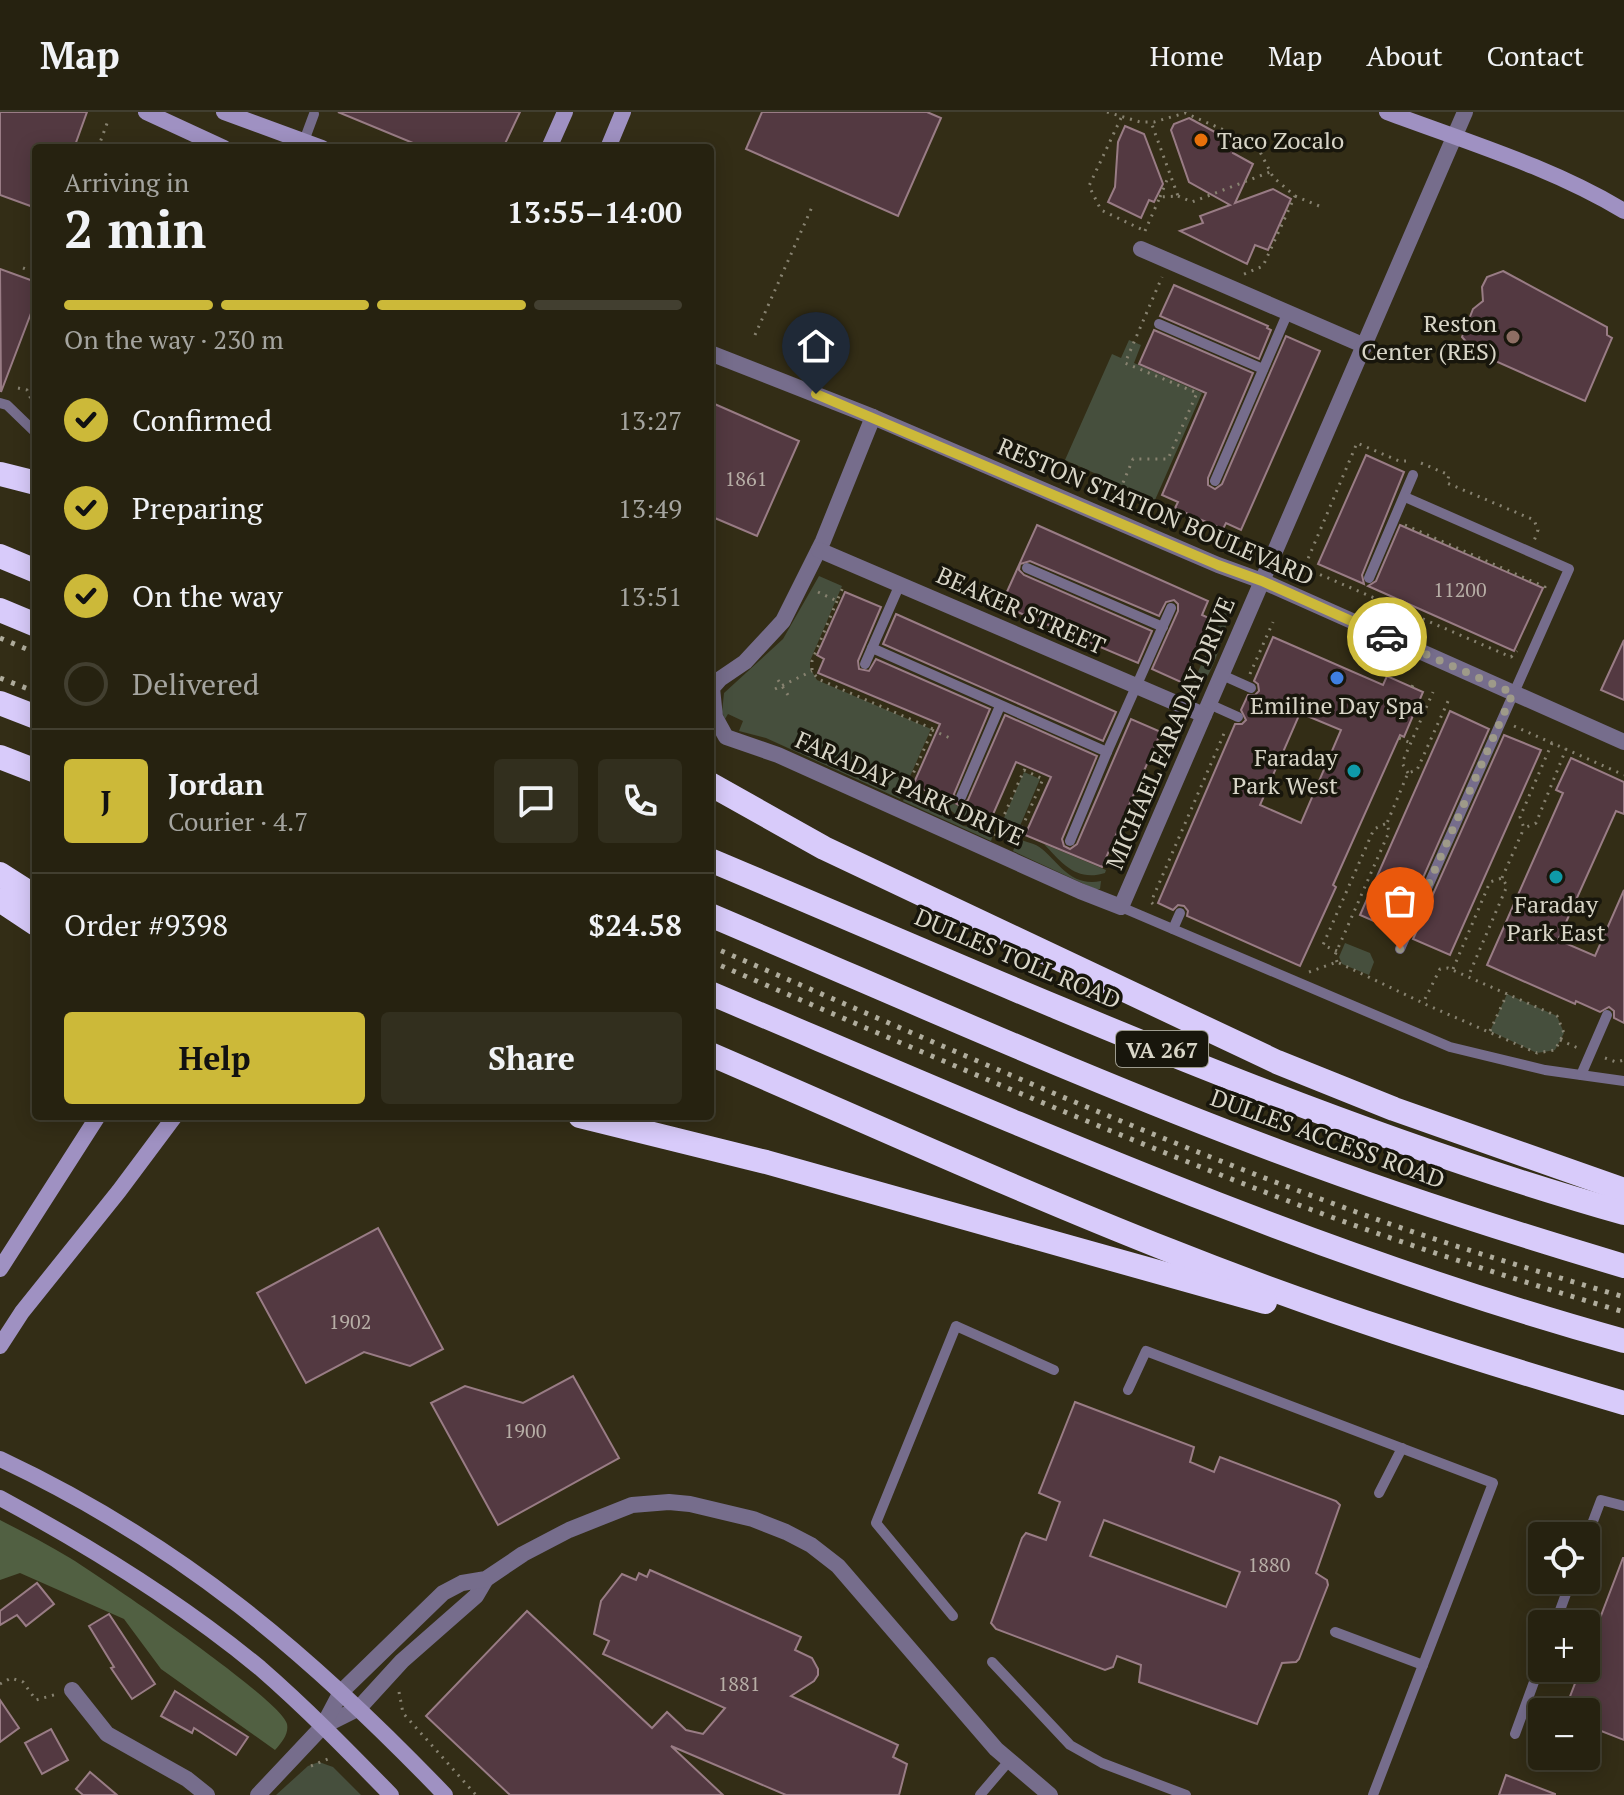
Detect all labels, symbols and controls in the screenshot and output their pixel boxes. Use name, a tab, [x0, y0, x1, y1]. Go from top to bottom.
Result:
text: Map	[40, 30, 120, 80]
text: Home	[1150, 37, 1224, 74]
text: Map	[1268, 37, 1322, 74]
text: About	[1366, 37, 1443, 74]
text: Contact	[1487, 37, 1584, 74]
place label: Taco Zocalo	[1217, 124, 1344, 156]
marker: Taco Zocalo	[1192, 131, 1210, 149]
text: Arriving in	[64, 165, 189, 199]
text: 13:55–14:00	[507, 192, 682, 232]
text: 2 min	[64, 194, 206, 263]
place label: Reston Center (RES)	[1361, 307, 1497, 367]
pin	[782, 312, 850, 394]
text: On the way · 230 m	[64, 322, 284, 356]
icon: home	[794, 324, 838, 368]
marker: Reston Center (RES)	[1504, 328, 1522, 346]
icon: check	[64, 398, 108, 442]
text: Confirmed	[132, 400, 272, 440]
text: 13:27	[618, 403, 682, 437]
street label: RESTON STATION BOULEVARD	[993, 430, 1319, 592]
house number: 1861	[725, 465, 767, 492]
icon: check	[64, 486, 108, 530]
text: Preparing	[132, 488, 263, 528]
text: 13:49	[618, 491, 682, 525]
street label: BEAKER STREET	[932, 558, 1111, 662]
icon: check	[64, 574, 108, 618]
text: On the way	[132, 576, 283, 616]
house number: 11200	[1433, 576, 1487, 603]
text: 13:51	[618, 579, 682, 613]
street label: MICHAEL FARADAY DRIVE	[1098, 592, 1242, 874]
courier	[1347, 597, 1427, 677]
icon: car	[1365, 615, 1409, 659]
text: Delivered	[132, 664, 259, 704]
marker: Emiline Day Spa	[1328, 669, 1346, 687]
place label: Emiline Day Spa	[1250, 689, 1424, 721]
street label: FARADAY PARK DRIVE	[791, 723, 1029, 853]
place label: Faraday Park West	[1232, 741, 1339, 801]
button: chat	[494, 759, 578, 843]
button: phone	[598, 759, 682, 843]
marker: Faraday Park West	[1345, 762, 1363, 780]
text: Jordan	[168, 764, 264, 804]
text: J	[101, 781, 111, 821]
text: Courier · 4.7	[168, 804, 308, 838]
pin	[1366, 867, 1434, 949]
marker: Faraday Park East	[1547, 868, 1565, 886]
icon: bag	[1378, 879, 1422, 923]
place label: Faraday Park East	[1506, 888, 1606, 948]
street label: DULLES TOLL ROAD	[910, 900, 1126, 1016]
text: Order #9398	[64, 905, 228, 945]
text: $24.58	[588, 905, 682, 945]
button: Help	[64, 1012, 365, 1104]
button: Share	[381, 1012, 682, 1104]
road number: VA 267	[1116, 1031, 1208, 1067]
street label: DULLES ACCESS ROAD	[1206, 1081, 1450, 1195]
house number: 1902	[329, 1308, 371, 1335]
house number: 1900	[504, 1417, 546, 1444]
map controls	[1528, 1522, 1600, 1770]
button: locate	[1528, 1522, 1600, 1594]
house number: 1880	[1248, 1551, 1290, 1578]
button: +	[1528, 1610, 1600, 1682]
house number: 1881	[718, 1670, 760, 1697]
button: −	[1528, 1698, 1600, 1770]

